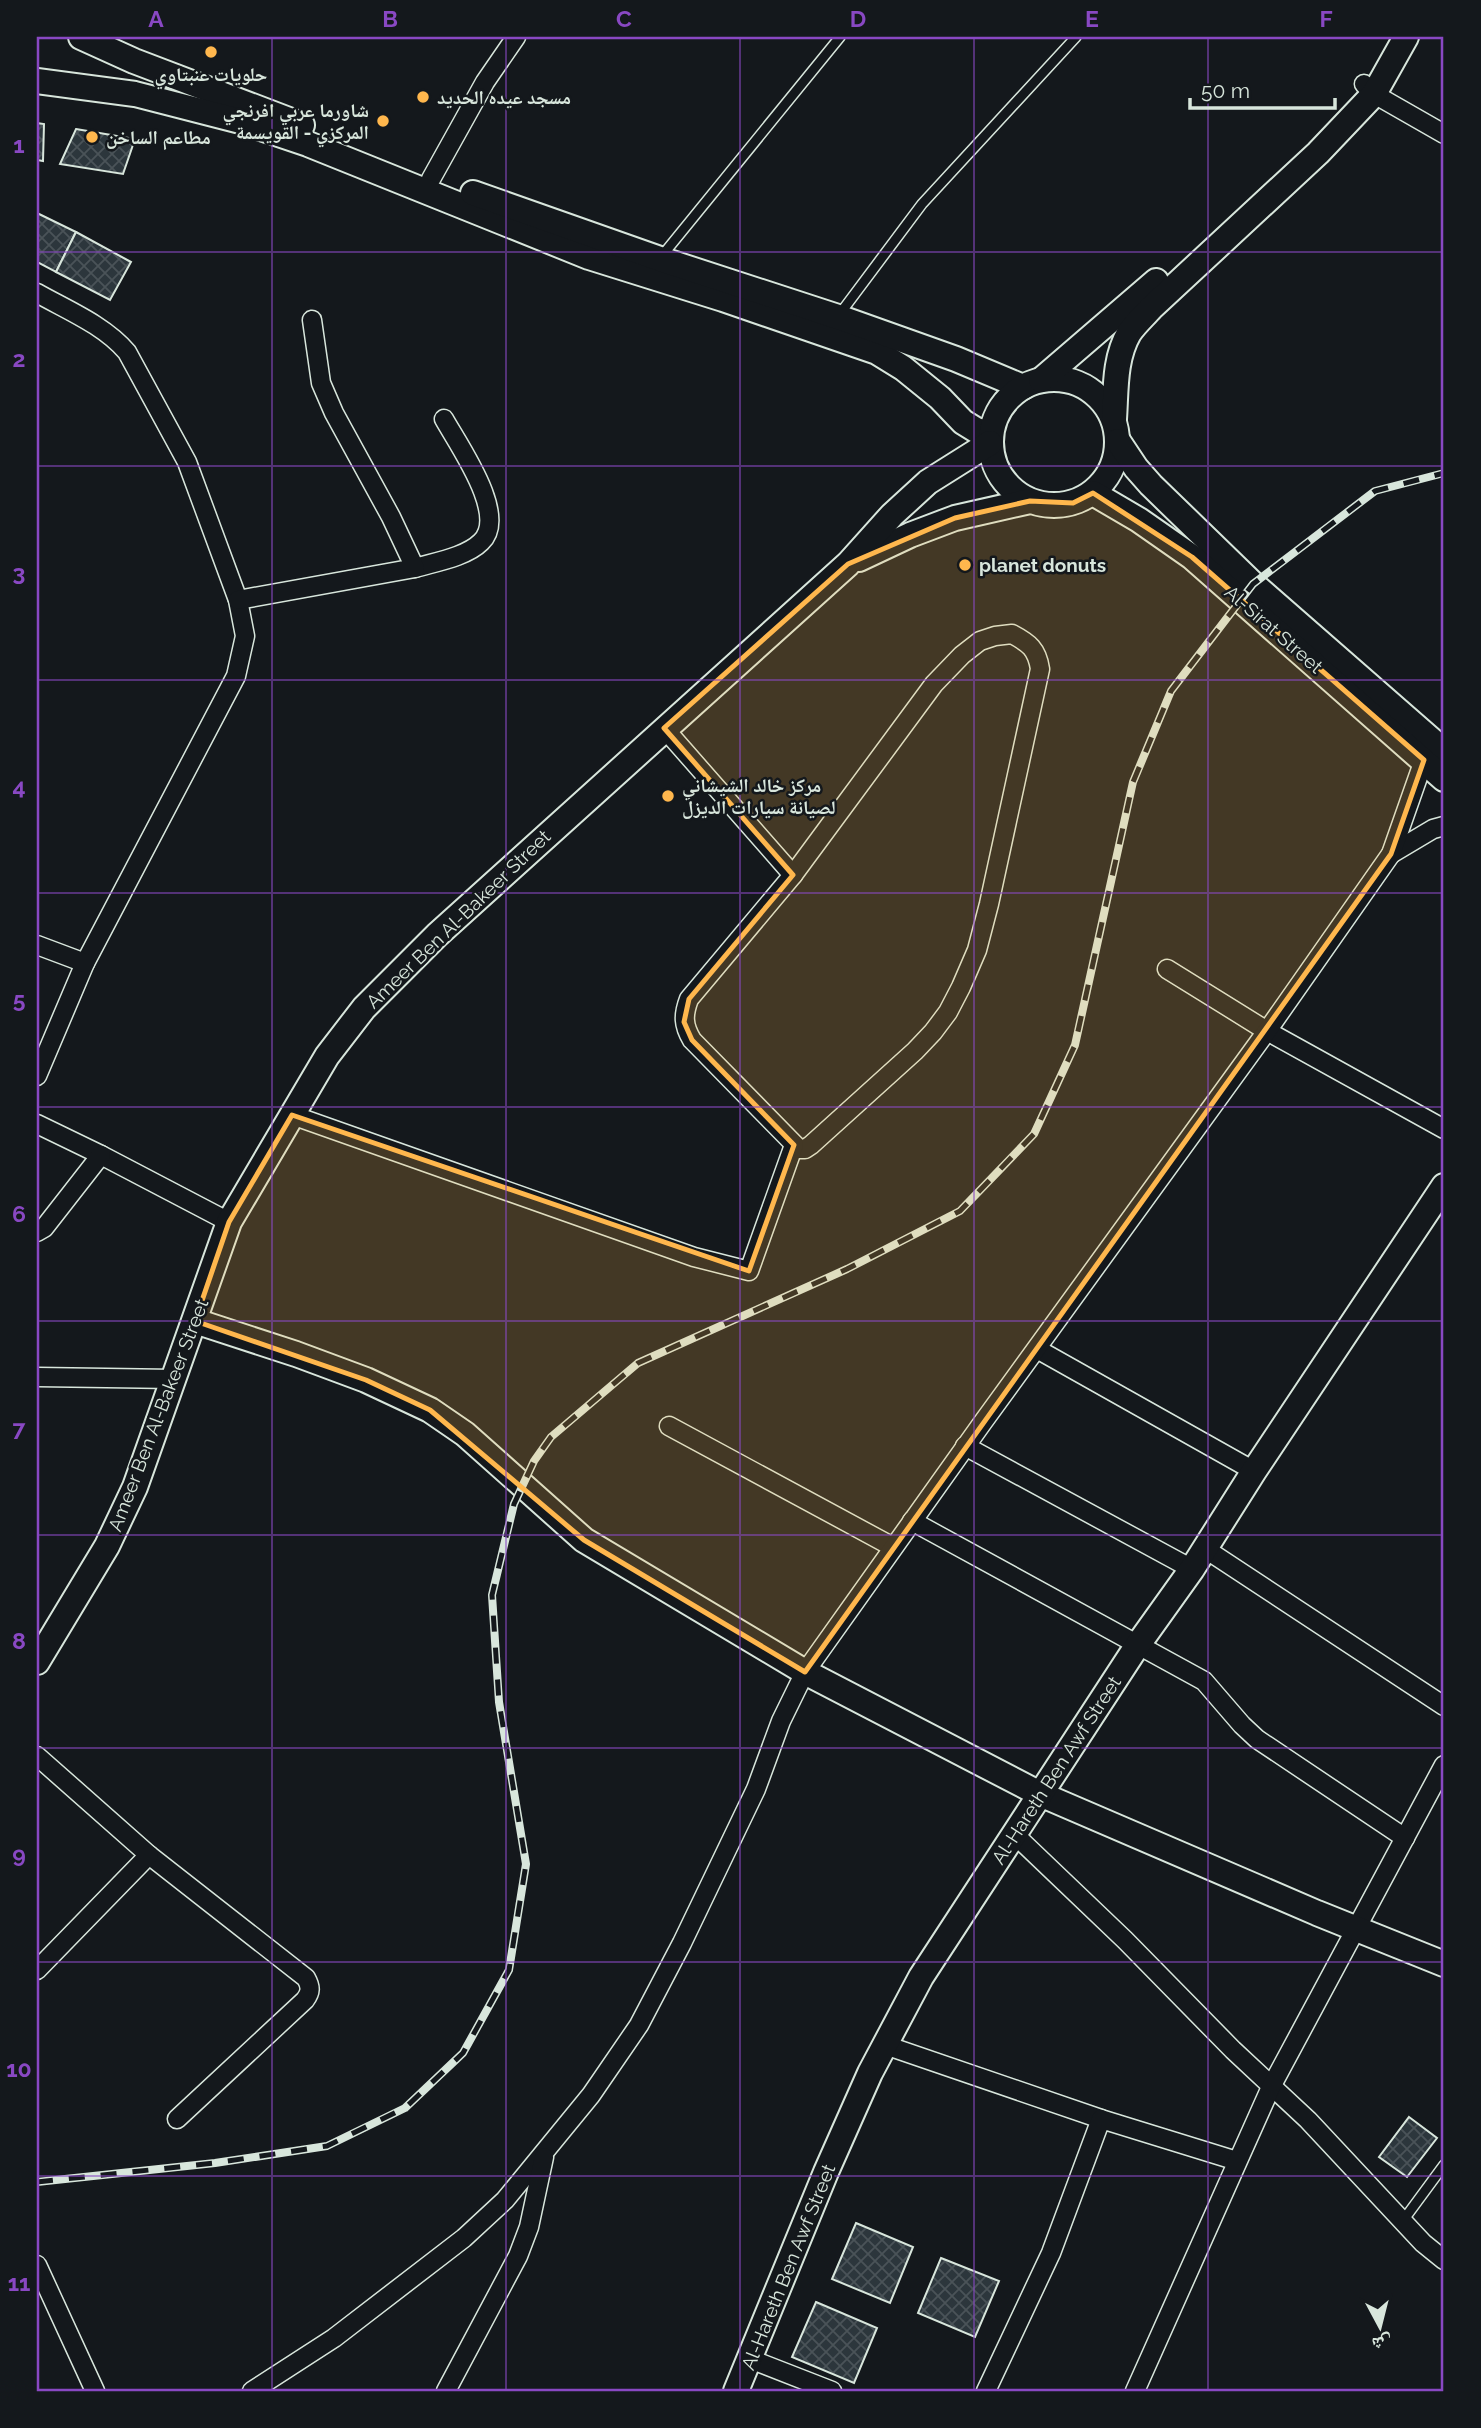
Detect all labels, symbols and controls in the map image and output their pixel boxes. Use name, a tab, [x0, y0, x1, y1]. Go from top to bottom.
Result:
text: A	[148, 5, 164, 32]
text: B	[382, 5, 398, 32]
text: C	[616, 5, 632, 32]
text: D	[850, 5, 866, 32]
text: E	[1085, 5, 1099, 32]
text: F	[1319, 5, 1333, 32]
marker: حلويات عنبتاوي	[203, 44, 219, 60]
place label: حلويات عنبتاوي	[155, 63, 267, 90]
scale bar	[1190, 66, 1336, 110]
text: 50 m	[1201, 78, 1250, 103]
place label: مسجد عيده الحديد	[437, 86, 571, 109]
marker: مسجد عيده الحديد	[415, 89, 431, 105]
place label: شاورما عربي افرنجي المركزي - القويسمة	[223, 99, 369, 148]
marker: شاورما عربي افرنجي المركزي - القويسمة	[375, 113, 391, 129]
place label: مطاعم الساخن	[106, 126, 211, 150]
marker: مطاعم الساخن	[84, 129, 100, 145]
text: 1	[13, 131, 25, 158]
text: 2	[13, 345, 25, 372]
place label: planet donuts	[979, 554, 1106, 576]
marker: planet donuts	[957, 557, 973, 573]
text: 3	[13, 559, 25, 586]
street label: Al-Sirat Street	[1221, 581, 1328, 678]
text: 4	[12, 773, 26, 800]
place label: مركز خالد الشيشاني لصيانة سيارات الديزل	[682, 774, 836, 819]
marker: مركز خالد الشيشاني لصيانة سيارات الديزل	[660, 788, 676, 804]
street label: Ameer Ben Al-Bakeer Street	[361, 825, 555, 1013]
text: 5	[13, 986, 26, 1013]
text: 6	[12, 1200, 26, 1227]
street label: Ameer Ben Al-Bakeer Street	[103, 1295, 213, 1534]
text: 7	[13, 1414, 26, 1441]
text: 8	[12, 1627, 26, 1654]
street label: Al-Hareth Ben Awf Street	[987, 1671, 1125, 1868]
text: 9	[12, 1841, 26, 1868]
text: 10	[6, 2055, 32, 2082]
street label: Al-Hareth Ben Awf Street	[737, 2160, 840, 2373]
text: 11	[8, 2269, 30, 2296]
north arrow	[1344, 2292, 1414, 2362]
text: ش	[1371, 2331, 1393, 2356]

